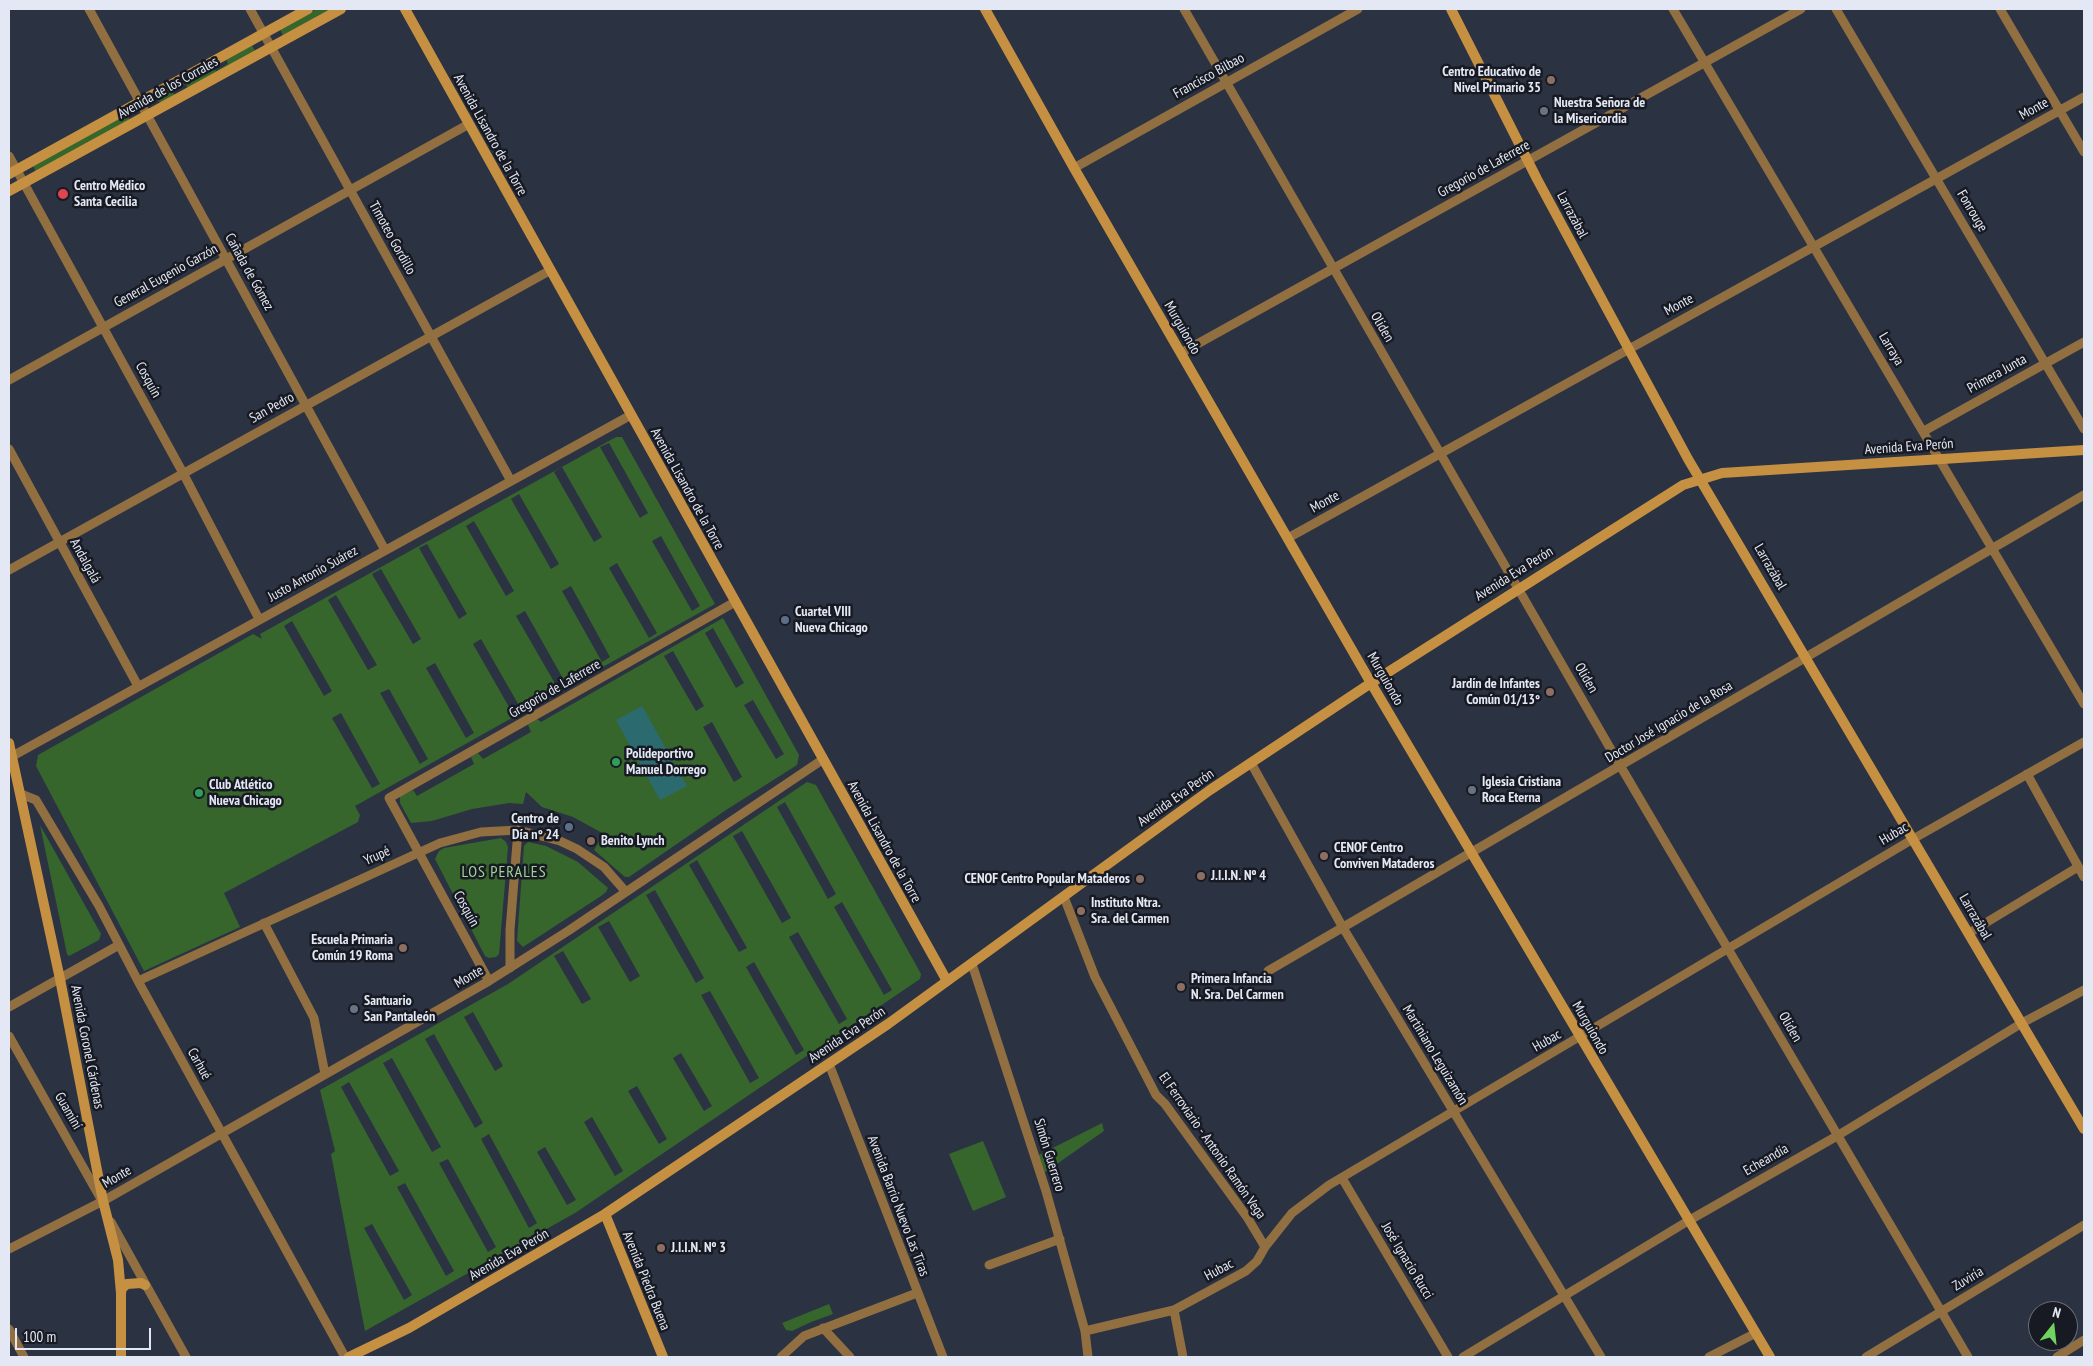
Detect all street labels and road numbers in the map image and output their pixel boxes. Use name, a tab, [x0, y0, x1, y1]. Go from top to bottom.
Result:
street label: Francisco Bilbao	[1171, 50, 1247, 102]
street label: Avenida de los Corrales	[115, 53, 221, 123]
street label: Avenida Lisandro de la Torre	[450, 71, 530, 199]
street label: Monte	[2017, 94, 2051, 124]
street label: Gregorio de Laferrere	[1435, 137, 1533, 201]
street label: Fonrouge	[1953, 187, 1991, 235]
street label: Larrazábal	[1553, 189, 1591, 241]
street label: Timoteo Gordillo	[365, 198, 419, 278]
street label: Cañada de Gómez	[221, 230, 277, 314]
street label: General Eugenio Garzón	[111, 241, 221, 311]
street label: Monte	[1662, 290, 1696, 320]
street label: Murguiondo	[1160, 299, 1204, 357]
street label: Oliden	[1367, 309, 1397, 345]
street label: Larraya	[1875, 330, 1907, 368]
street label: Primera Junta	[1964, 351, 2030, 397]
street label: Cosquín	[131, 359, 165, 401]
street label: San Pedro	[247, 389, 297, 427]
street label: Avenida Lisandro de la Torre	[647, 425, 727, 553]
street label: Avenida Eva Perón	[1864, 436, 1954, 458]
street label: Monte	[1308, 487, 1342, 517]
street label: Andalgalá	[66, 536, 104, 586]
street label: Larrazábal	[1750, 541, 1790, 593]
street label: Justo Antonio Suárez	[265, 542, 361, 606]
street label: Avenida Eva Perón	[1472, 543, 1556, 605]
street label: Murguiondo	[1363, 650, 1407, 708]
street label: Gregorio de Laferrere	[506, 656, 604, 722]
street label: Oliden	[1571, 660, 1601, 696]
street label: Doctor José Ignacio de la Rosa	[1602, 677, 1736, 767]
street label: Avenida Eva Perón	[1135, 766, 1217, 830]
street label: Avenida Lisandro de la Torre	[844, 778, 924, 906]
street label: Hubac	[1877, 819, 1911, 849]
street label: Yrupé	[361, 843, 393, 869]
street label: Cosquín	[449, 888, 483, 930]
street label: Larrazábal	[1955, 891, 1995, 943]
street label: Monte	[452, 962, 486, 992]
street label: Avenida Coronel Cárdenas	[67, 984, 107, 1110]
street label: Murguiondo	[1568, 999, 1612, 1057]
street label: Martiniano Leguizamón	[1399, 1002, 1471, 1108]
street label: Avenida Eva Perón	[805, 1003, 889, 1067]
street label: Oliden	[1775, 1009, 1805, 1045]
street label: Hubac	[1530, 1026, 1564, 1056]
street label: Carhué	[183, 1045, 215, 1083]
street label: El Ferroviario - Antonio Ramón Vega	[1155, 1070, 1269, 1222]
street label: Guaminí	[51, 1090, 85, 1132]
street label: Simón Guerrero	[1030, 1116, 1068, 1194]
street label: Avenida Barrio Nuevo Las Tiras	[863, 1133, 933, 1279]
street label: Echeandía	[1740, 1140, 1792, 1180]
street label: Monte	[100, 1162, 134, 1192]
street label: José Ignacio Rucci	[1378, 1220, 1436, 1302]
street label: Avenida Eva Perón	[466, 1225, 552, 1285]
street label: Avenida Piedra Buena	[619, 1229, 673, 1333]
street label: Hubac	[1202, 1255, 1236, 1285]
street label: Zuviría	[1950, 1263, 1986, 1295]

